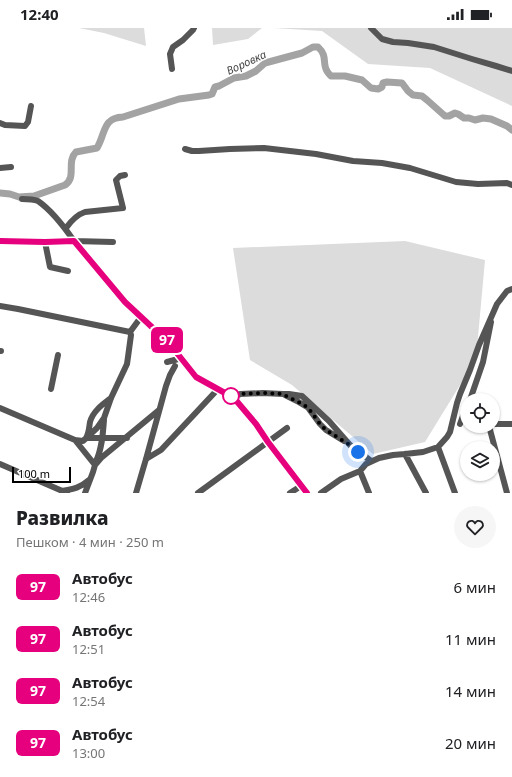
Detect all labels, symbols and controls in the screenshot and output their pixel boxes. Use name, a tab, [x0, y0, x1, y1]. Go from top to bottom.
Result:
text: 12:40	[20, 4, 59, 24]
water label: Воровка	[224, 46, 268, 78]
line badge: 97	[149, 327, 185, 353]
text: 97	[159, 330, 175, 349]
unlabelled marker	[222, 387, 240, 405]
map controls	[460, 393, 500, 481]
button: locate	[460, 393, 500, 433]
button: layers	[460, 441, 500, 481]
your location	[348, 442, 368, 462]
scale bar	[12, 465, 71, 484]
text: 100 m	[18, 466, 50, 481]
text: Развилка	[16, 505, 109, 531]
button: heart	[454, 506, 496, 548]
text: Пешком · 4 мин · 250 m	[16, 533, 164, 551]
text: Автобус	[72, 568, 133, 588]
text: 97	[30, 577, 46, 596]
text: 6 мин	[453, 577, 496, 597]
text: 12:46	[72, 588, 105, 606]
text: Автобус	[72, 620, 133, 640]
text: 97	[30, 629, 46, 648]
text: 11 мин	[445, 629, 496, 649]
text: 12:51	[72, 640, 105, 658]
text: Автобус	[72, 672, 133, 692]
text: 97	[30, 681, 46, 700]
text: 14 мин	[445, 681, 496, 701]
text: 12:54	[72, 692, 105, 710]
text: Автобус	[72, 724, 133, 744]
text: 97	[30, 733, 46, 752]
text: 20 мин	[445, 733, 496, 753]
text: 13:00	[72, 744, 105, 762]

